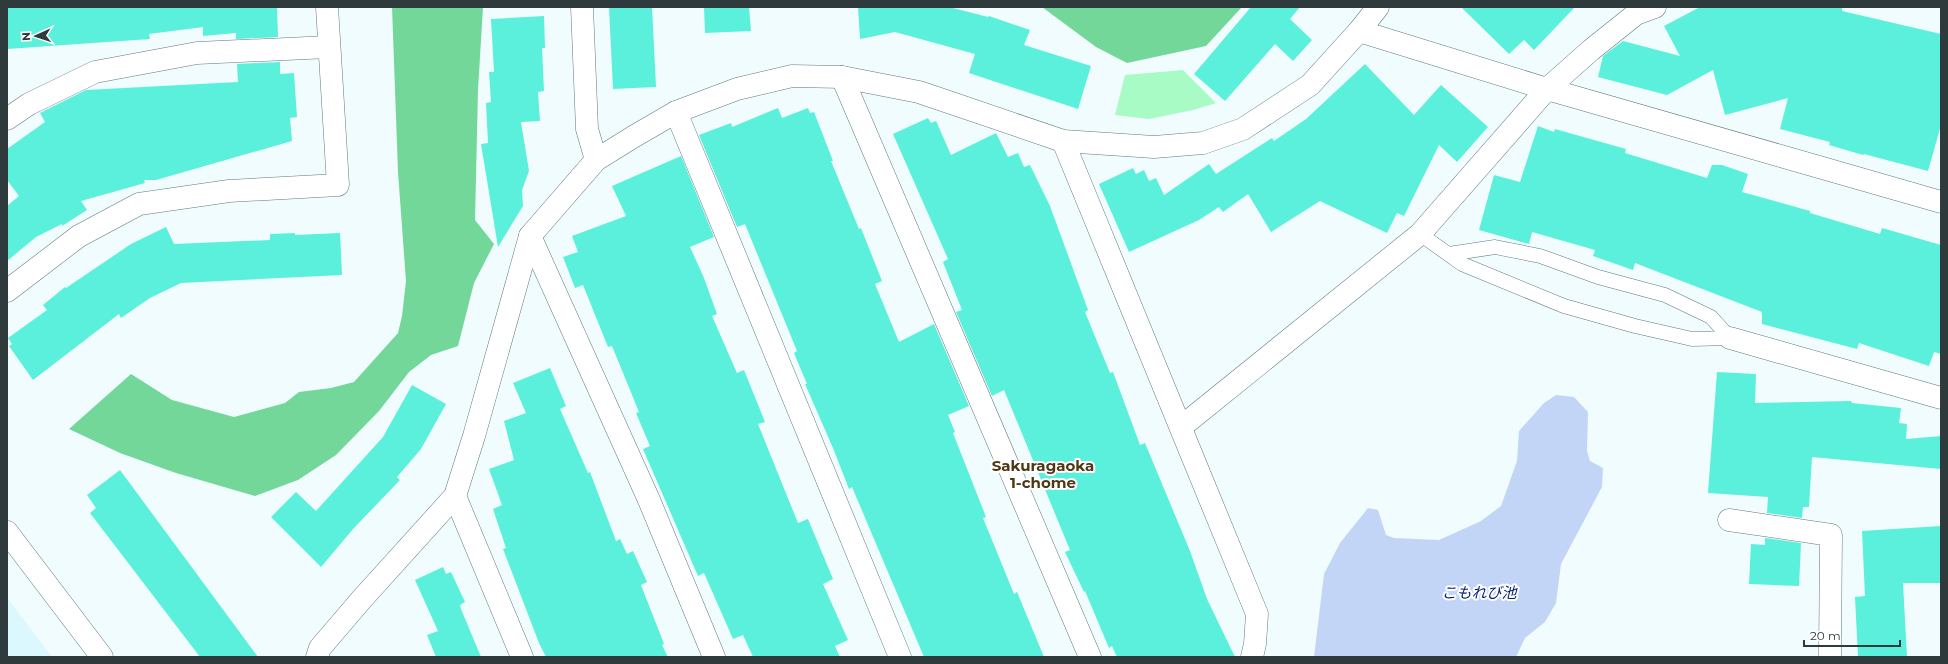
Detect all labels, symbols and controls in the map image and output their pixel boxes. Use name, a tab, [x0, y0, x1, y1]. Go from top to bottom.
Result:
north arrow	[16, 16, 56, 56]
text: N	[19, 32, 33, 41]
district label: Sakuragaoka 1-chome	[992, 456, 1094, 492]
water label: こもれび池	[1441, 583, 1518, 602]
scale bar	[1804, 622, 1900, 648]
text: 20 m	[1810, 628, 1841, 643]

